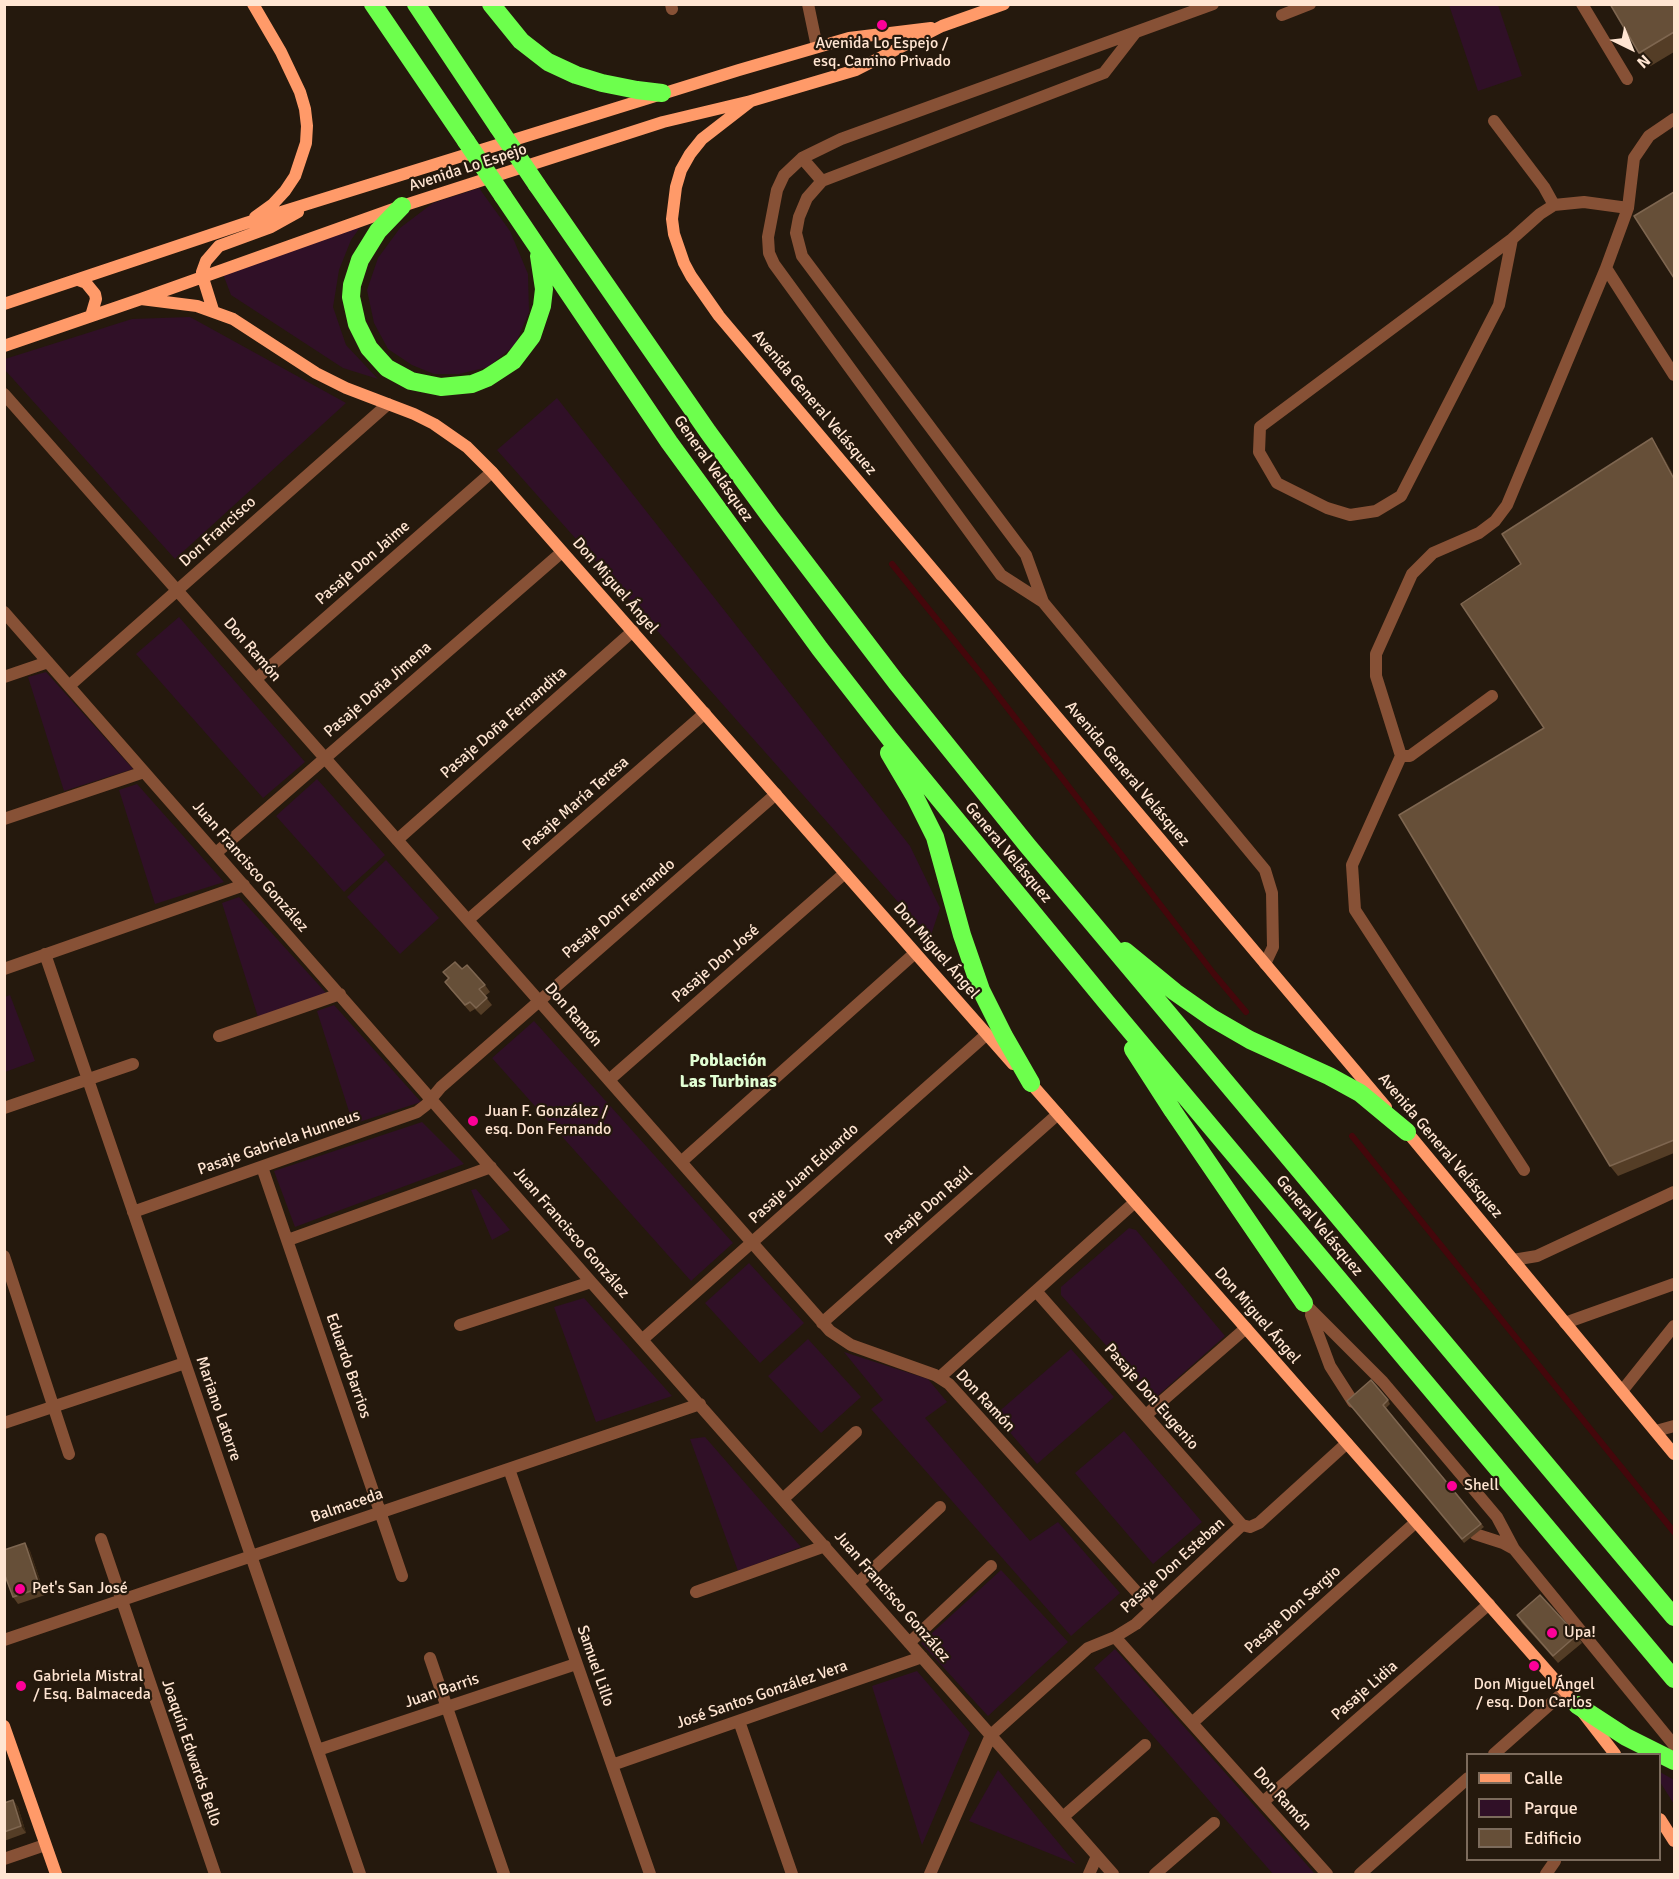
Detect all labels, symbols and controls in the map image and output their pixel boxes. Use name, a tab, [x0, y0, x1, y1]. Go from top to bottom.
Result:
marker: Avenida Lo Espejo / esq. Camino Privado	[875, 18, 889, 32]
north arrow	[1601, 18, 1661, 78]
place label: Avenida Lo Espejo / esq. Camino Privado	[813, 34, 951, 72]
text: N	[1632, 50, 1654, 72]
street label: Avenida Lo Espejo	[407, 140, 529, 196]
street label: Avenida General Velásquez	[748, 327, 880, 479]
street label: General Velásquez	[669, 412, 757, 526]
street label: Don Francisco	[176, 493, 260, 571]
street label: Pasaje Don Jaime	[312, 517, 414, 609]
street label: Don Miguel Ángel	[568, 534, 662, 638]
street label: Don Ramón	[219, 614, 285, 686]
street label: Pasaje Doña Jimena	[320, 638, 436, 742]
street label: Pasaje Doña Fernandita	[437, 663, 571, 783]
street label: Avenida General Velásquez	[1061, 698, 1193, 850]
street label: Pasaje María Teresa	[519, 753, 633, 855]
street label: Juan Francisco González	[188, 797, 312, 937]
street label: General Velásquez	[960, 799, 1056, 907]
street label: Pasaje Don Fernando	[559, 855, 679, 963]
street label: Don Miguel Ángel	[889, 899, 983, 1003]
street label: Pasaje Don José	[668, 921, 764, 1007]
street label: Don Ramón	[540, 979, 606, 1051]
district label: Población Las Turbinas	[679, 1050, 777, 1092]
street label: Avenida General Velásquez	[1374, 1070, 1506, 1222]
place label: Juan F. González / esq. Don Fernando	[485, 1102, 611, 1140]
street label: Pasaje Gabriela Hunneus	[195, 1106, 363, 1180]
marker: Juan F. González / esq. Don Fernando	[466, 1114, 480, 1128]
street label: Pasaje Juan Eduardo	[745, 1120, 863, 1228]
street label: Juan Francisco González	[509, 1163, 633, 1303]
street label: Pasaje Don Raúl	[881, 1163, 977, 1249]
street label: General Velásquez	[1271, 1172, 1367, 1280]
street label: Don Miguel Ángel	[1210, 1264, 1304, 1368]
street label: Eduardo Barrios	[321, 1311, 375, 1421]
street label: Pasaje Don Eugenio	[1100, 1340, 1202, 1454]
street label: Mariano Latorre	[191, 1354, 245, 1464]
street label: Don Ramón	[951, 1366, 1019, 1436]
place label: Shell	[1464, 1476, 1499, 1496]
marker: Shell	[1445, 1479, 1459, 1493]
street label: Balmaceda	[308, 1485, 386, 1527]
street label: Pasaje Don Esteban	[1117, 1514, 1229, 1618]
street label: Juan Francisco González	[830, 1527, 954, 1667]
street label: Pasaje Don Sergio	[1241, 1562, 1345, 1658]
place label: Pet's San José	[32, 1579, 128, 1599]
marker: Pet's San José	[13, 1582, 27, 1596]
street label: Samuel Lillo	[572, 1623, 618, 1709]
place label: Upa!	[1564, 1623, 1596, 1643]
marker: Upa!	[1545, 1626, 1559, 1640]
street label: José Santos González Vera	[674, 1657, 850, 1733]
street label: Pasaje Lidia	[1328, 1657, 1402, 1725]
marker: Don Miguel Ángel / esq. Don Carlos	[1527, 1659, 1541, 1673]
place label: Gabriela Mistral / Esq. Balmaceda	[33, 1667, 151, 1705]
street label: Juan Barris	[402, 1669, 482, 1713]
place label: Don Miguel Ángel / esq. Don Carlos	[1473, 1675, 1595, 1713]
street label: Joaquín Edwards Bello	[157, 1677, 225, 1829]
marker: Gabriela Mistral / Esq. Balmaceda	[14, 1679, 28, 1693]
legend	[1466, 1753, 1661, 1861]
street label: Don Ramón	[1249, 1763, 1315, 1835]
text: Calle	[1524, 1767, 1563, 1789]
text: Parque	[1524, 1797, 1578, 1819]
text: Edificio	[1524, 1827, 1582, 1849]

